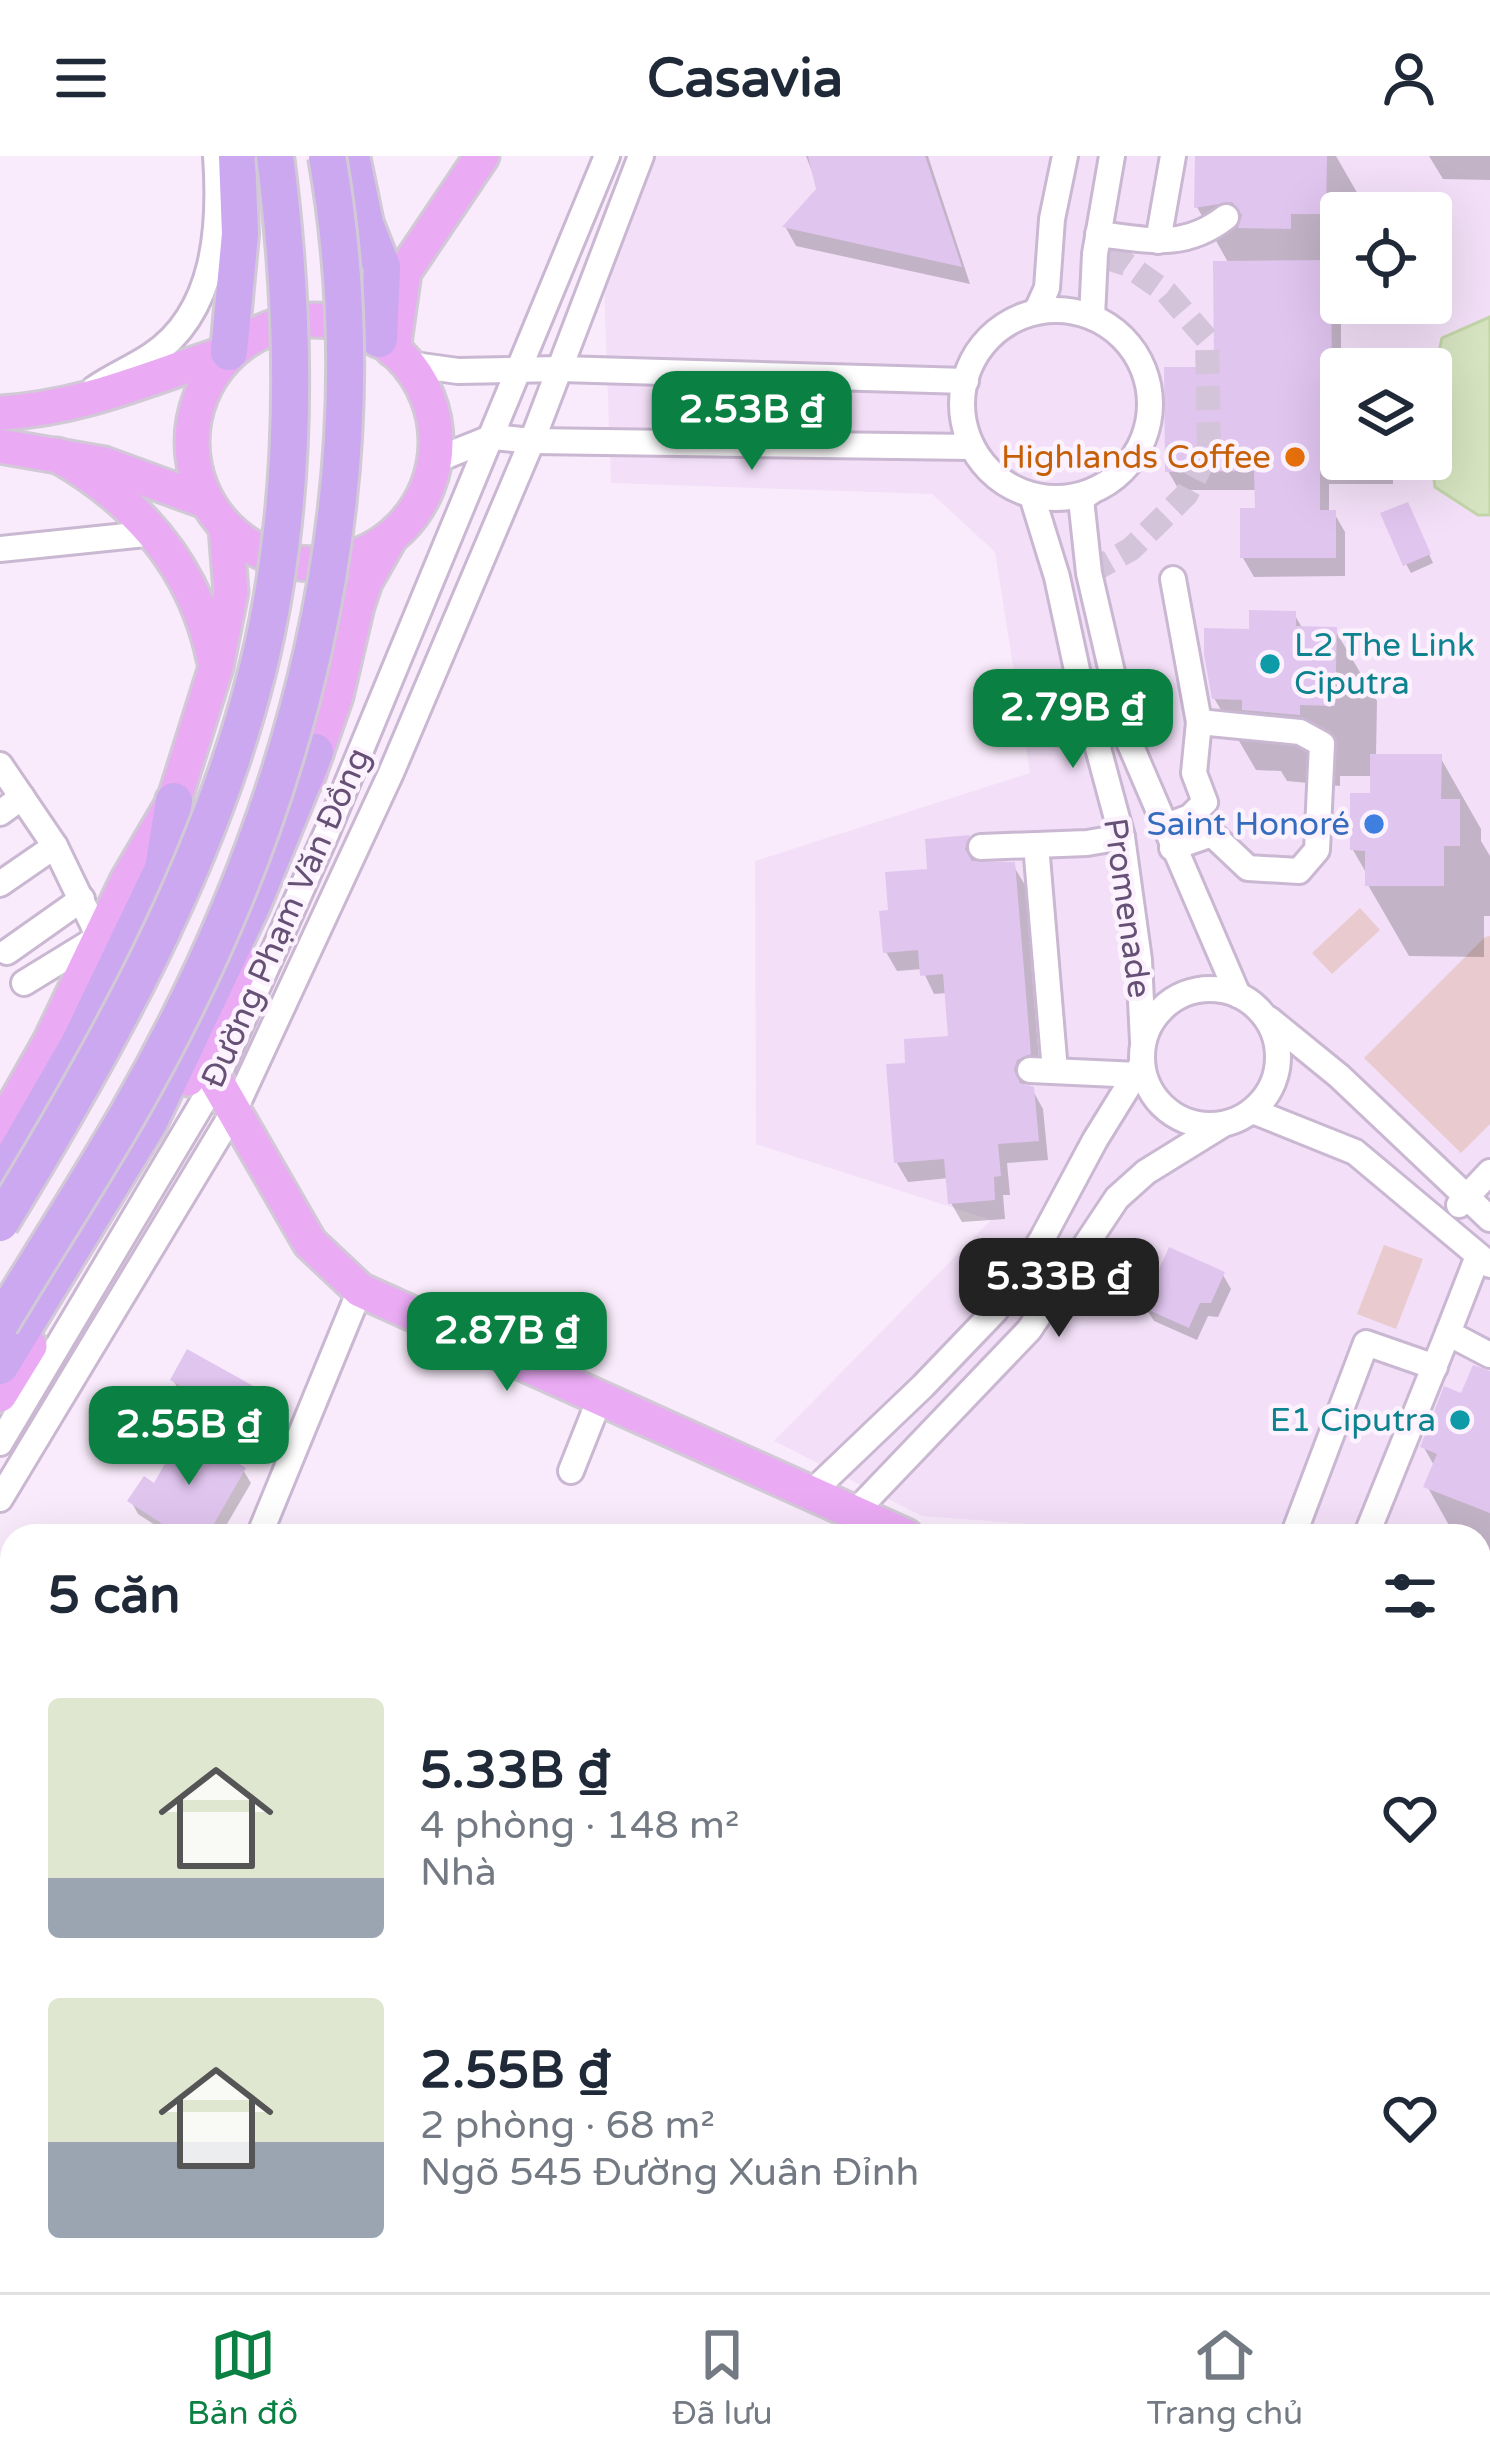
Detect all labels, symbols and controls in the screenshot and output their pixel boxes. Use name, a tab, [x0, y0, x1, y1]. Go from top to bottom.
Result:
icon: menu	[48, 45, 114, 111]
icon: person	[1376, 45, 1442, 111]
text: Casavia	[647, 46, 843, 111]
map controls	[1320, 192, 1452, 480]
button: locate	[1320, 192, 1452, 324]
button: layers	[1320, 348, 1452, 480]
pin: 2.53B ₫	[641, 371, 863, 473]
text: 2.53B ₫	[679, 386, 825, 433]
place label: Highlands Coffee	[1001, 438, 1271, 477]
marker: Highlands Coffee	[1282, 444, 1308, 470]
place label: L2 The Link Ciputra	[1294, 626, 1475, 703]
marker: L2 The Link Ciputra	[1257, 651, 1283, 677]
pin: 2.79B ₫	[962, 669, 1184, 771]
text: 2.79B ₫	[1000, 684, 1146, 731]
street label: Đường Phạm Văn Đồng	[193, 742, 379, 1094]
place label: Saint Honoré	[1147, 805, 1350, 844]
marker: Saint Honoré	[1361, 811, 1387, 837]
street label: Promenade	[1095, 816, 1159, 1000]
pin: 5.33B ₫	[948, 1238, 1170, 1340]
text: 5.33B ₫	[986, 1253, 1132, 1300]
pin: 2.87B ₫	[396, 1292, 618, 1394]
text: 2.87B ₫	[434, 1307, 580, 1354]
pin: 2.55B ₫	[78, 1386, 300, 1488]
text: 2.55B ₫	[116, 1401, 262, 1448]
place label: E1 Ciputra	[1270, 1401, 1436, 1440]
marker: E1 Ciputra	[1447, 1407, 1473, 1433]
icon: filters	[1377, 1563, 1443, 1629]
text: 5 căn	[48, 1565, 180, 1627]
text: 5.33B ₫	[420, 1740, 611, 1802]
icon: home	[144, 1746, 288, 1890]
icon: heart	[1377, 1785, 1443, 1851]
text: 4 phòng · 148 m²	[420, 1802, 739, 1849]
text: Nhà	[420, 1849, 497, 1896]
text: 2.55B ₫	[420, 2040, 611, 2102]
icon: home	[144, 2046, 288, 2190]
icon: heart	[1377, 2085, 1443, 2151]
text: 2 phòng · 68 m²	[420, 2102, 715, 2149]
text: Ngõ 545 Đường Xuân Đỉnh	[420, 2149, 919, 2196]
tab: Bản đồ	[187, 2322, 298, 2433]
tab: Đã lưu	[672, 2322, 773, 2433]
tab: Trang chủ	[1147, 2322, 1303, 2433]

